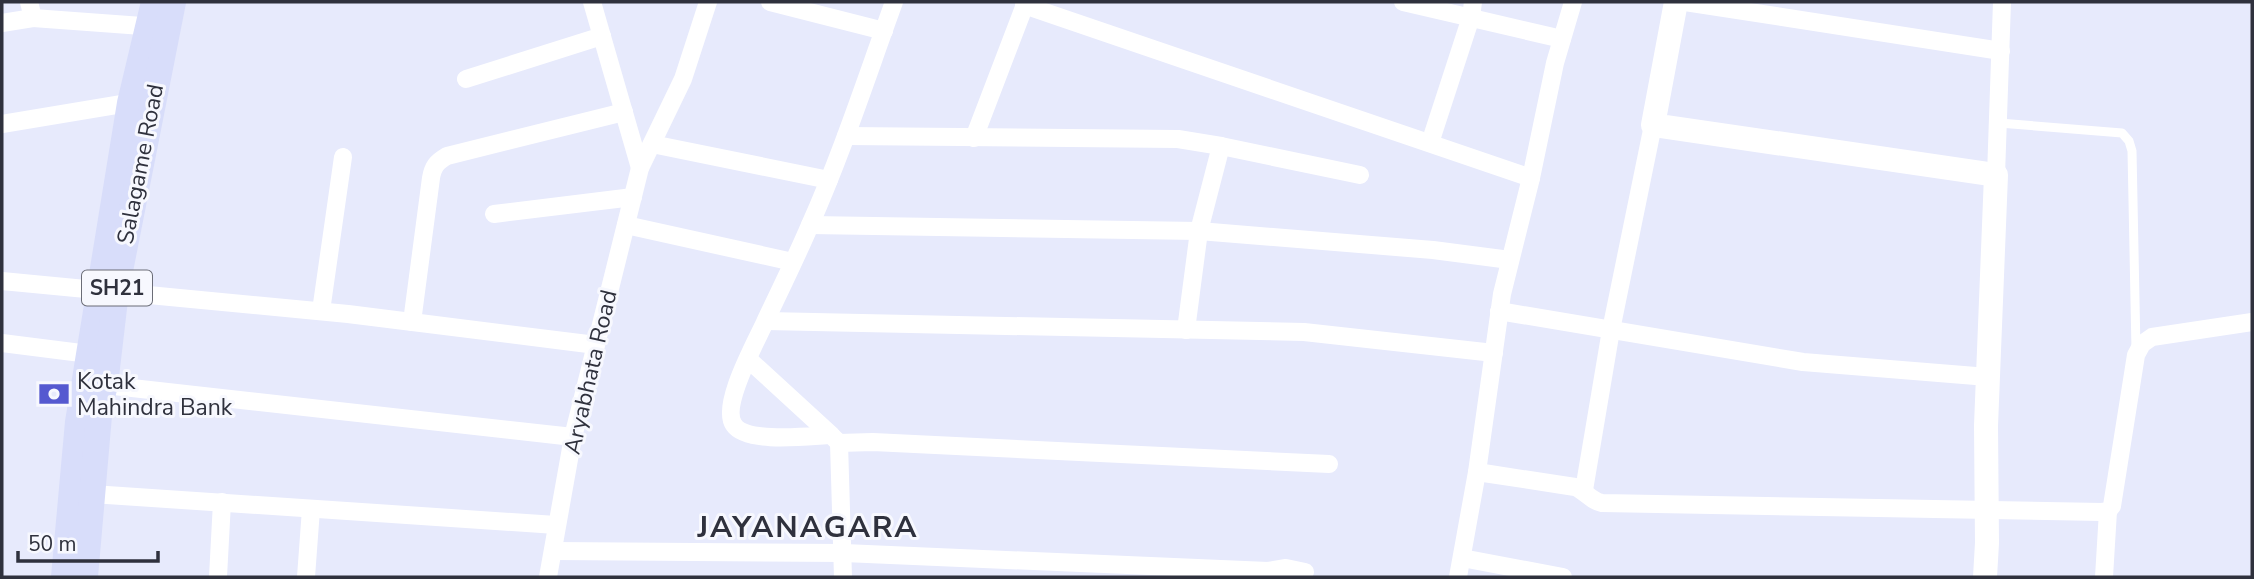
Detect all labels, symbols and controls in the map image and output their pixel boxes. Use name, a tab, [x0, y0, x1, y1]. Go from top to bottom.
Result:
street label: Salagame Road	[110, 81, 171, 247]
road number: SH21	[82, 270, 152, 306]
street label: Aryabhata Road	[557, 287, 624, 457]
place label: Kotak Mahindra Bank	[77, 366, 233, 423]
bank icon: Kotak Mahindra Bank	[37, 377, 71, 411]
district label: JAYANAGARA	[696, 507, 919, 548]
scale bar	[18, 520, 158, 564]
text: 50 m	[28, 530, 77, 558]

